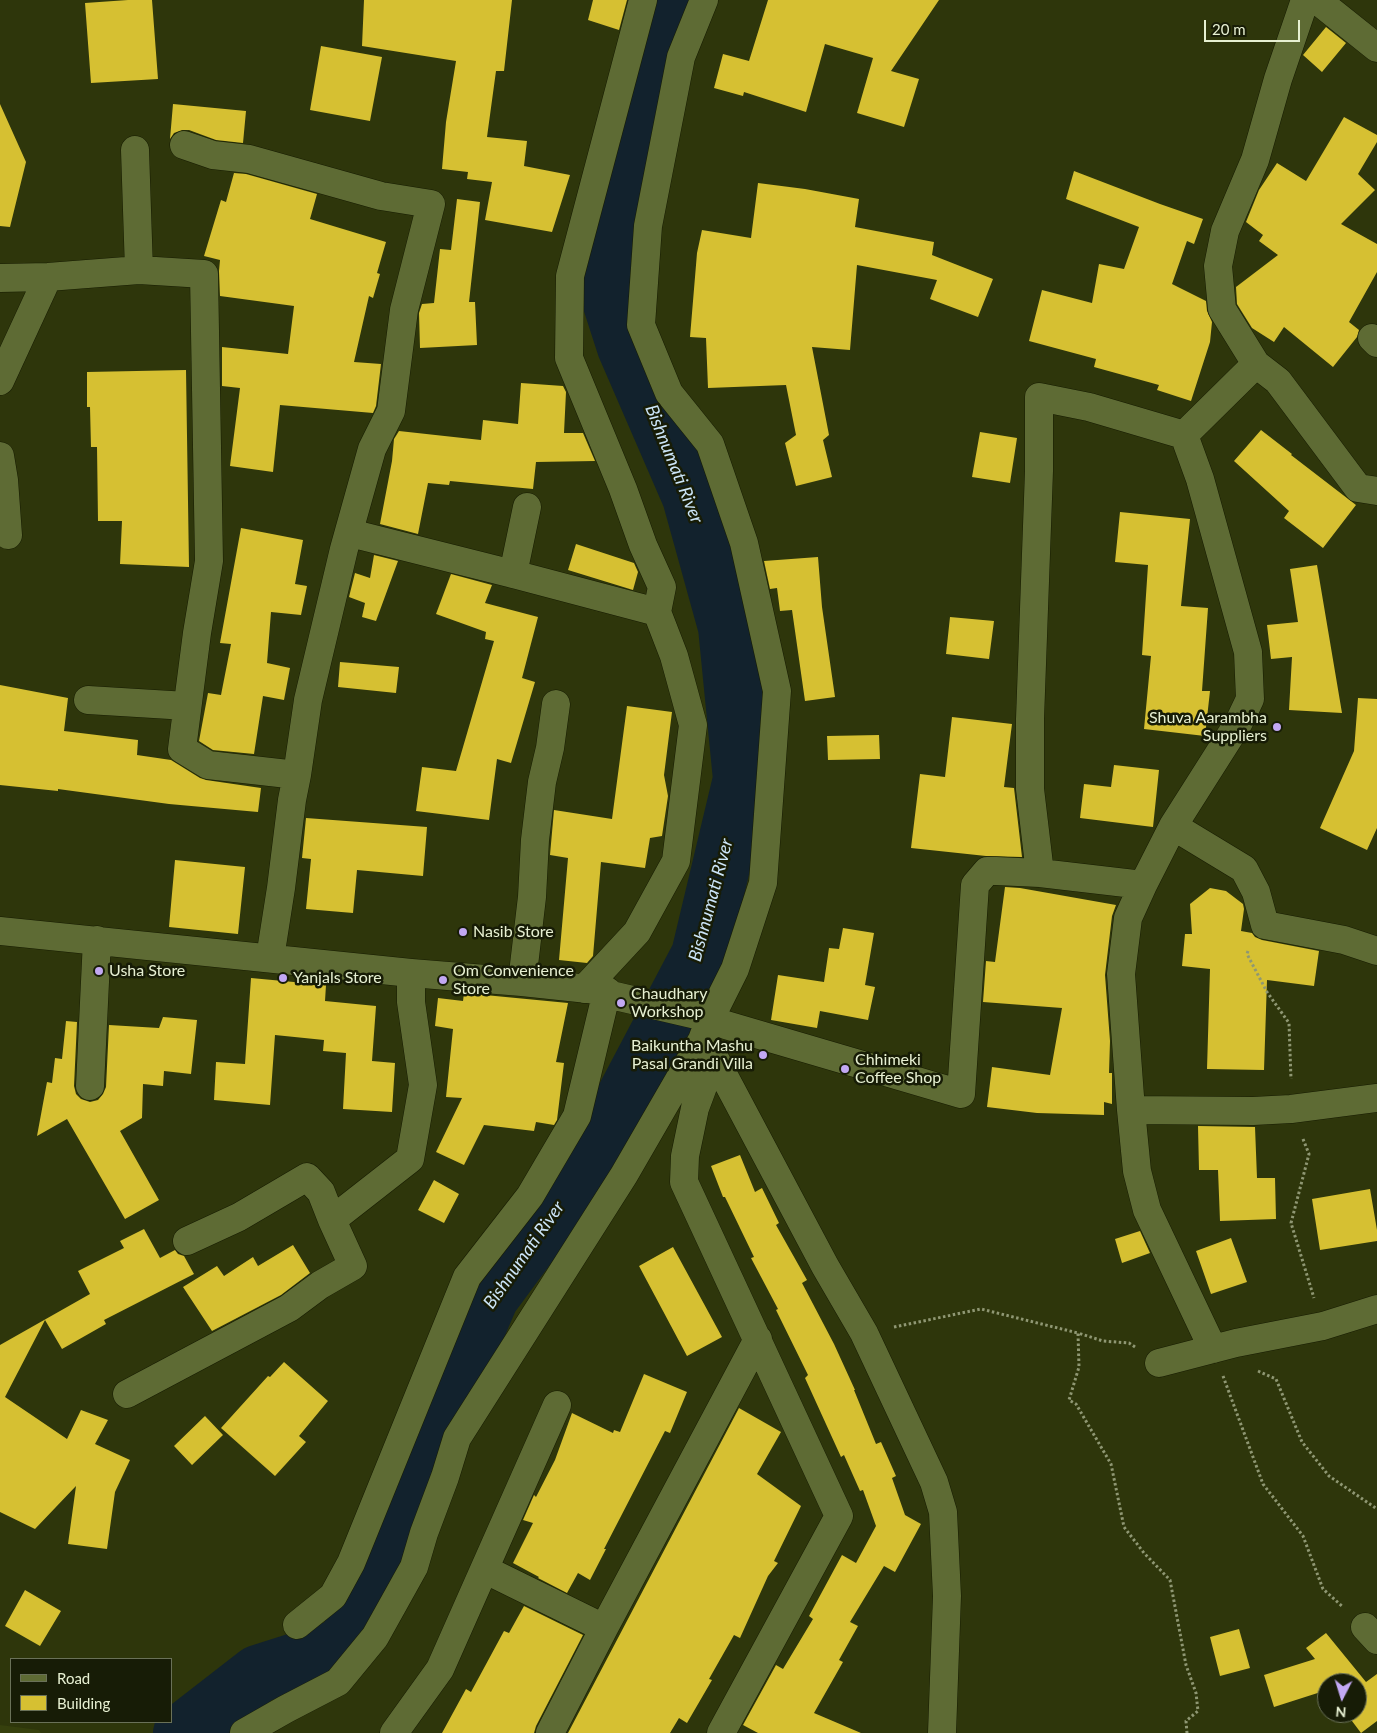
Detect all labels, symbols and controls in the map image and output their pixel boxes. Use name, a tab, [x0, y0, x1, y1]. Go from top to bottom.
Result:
scale bar	[1207, 10, 1303, 42]
text: 20 m	[1212, 20, 1246, 38]
water label: Bishnumati River	[640, 401, 708, 527]
place label: Shuva Aarambha Suppliers	[1149, 708, 1267, 746]
marker: Shuva Aarambha Suppliers	[1271, 721, 1283, 733]
water label: Bishnumati River	[684, 836, 738, 964]
place label: Nasib Store	[473, 922, 554, 942]
marker: Nasib Store	[457, 926, 469, 938]
place label: Usha Store	[109, 961, 185, 981]
place label: Om Convenience Store	[453, 961, 574, 999]
marker: Usha Store	[93, 965, 105, 977]
place label: Yanjals Store	[293, 968, 382, 988]
marker: Yanjals Store	[277, 972, 289, 984]
marker: Om Convenience Store	[437, 974, 449, 986]
place label: Chaudhary Workshop	[631, 984, 707, 1022]
marker: Chaudhary Workshop	[615, 997, 627, 1009]
place label: Baikuntha Mashu Pasal Grandi Villa	[631, 1036, 753, 1074]
marker: Baikuntha Mashu Pasal Grandi Villa	[757, 1049, 769, 1061]
place label: Chhimeki Coffee Shop	[855, 1050, 941, 1088]
marker: Chhimeki Coffee Shop	[839, 1063, 851, 1075]
water label: Bishnumati River	[479, 1197, 569, 1313]
legend	[10, 1658, 172, 1723]
text: Road	[57, 1669, 90, 1687]
north arrow	[1317, 1673, 1367, 1723]
text: Building	[57, 1694, 110, 1712]
text: N	[1335, 1704, 1347, 1721]

